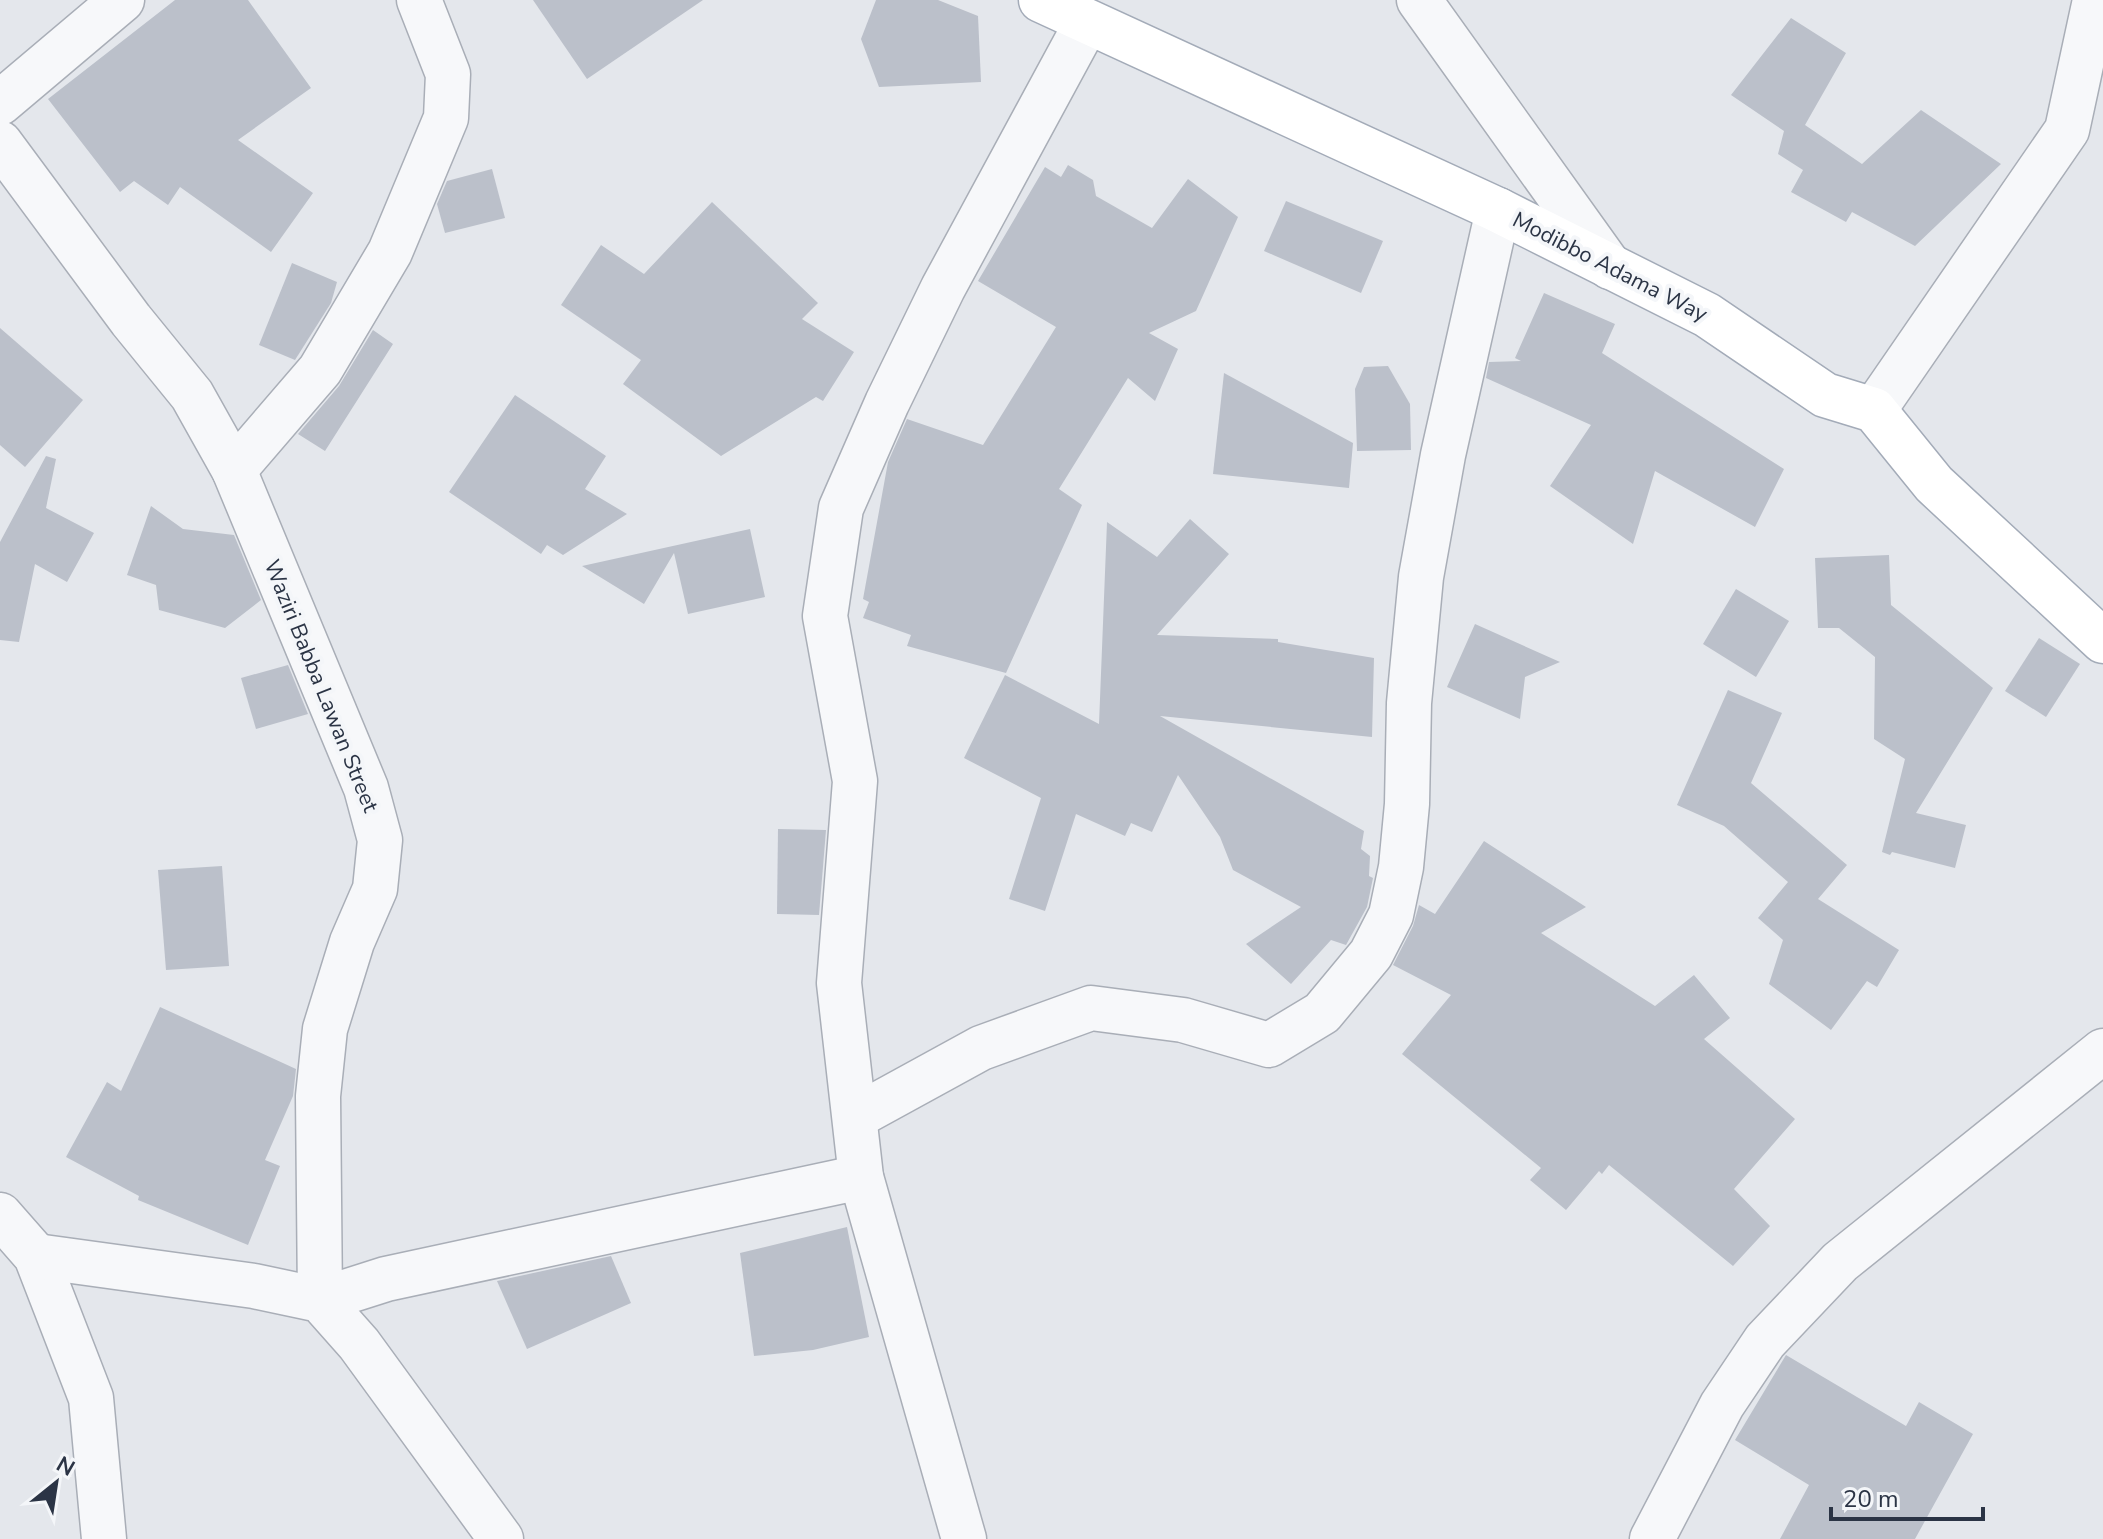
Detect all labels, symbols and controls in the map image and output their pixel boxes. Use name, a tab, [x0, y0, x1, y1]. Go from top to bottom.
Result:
street label: Modibbo Adama Way	[1507, 205, 1713, 329]
street label: Waziri Babba Lawan Street	[257, 555, 386, 817]
north arrow	[16, 1443, 96, 1523]
text: N	[51, 1449, 80, 1484]
scale bar	[1831, 1471, 1983, 1521]
text: 20 m	[1843, 1483, 1899, 1515]

